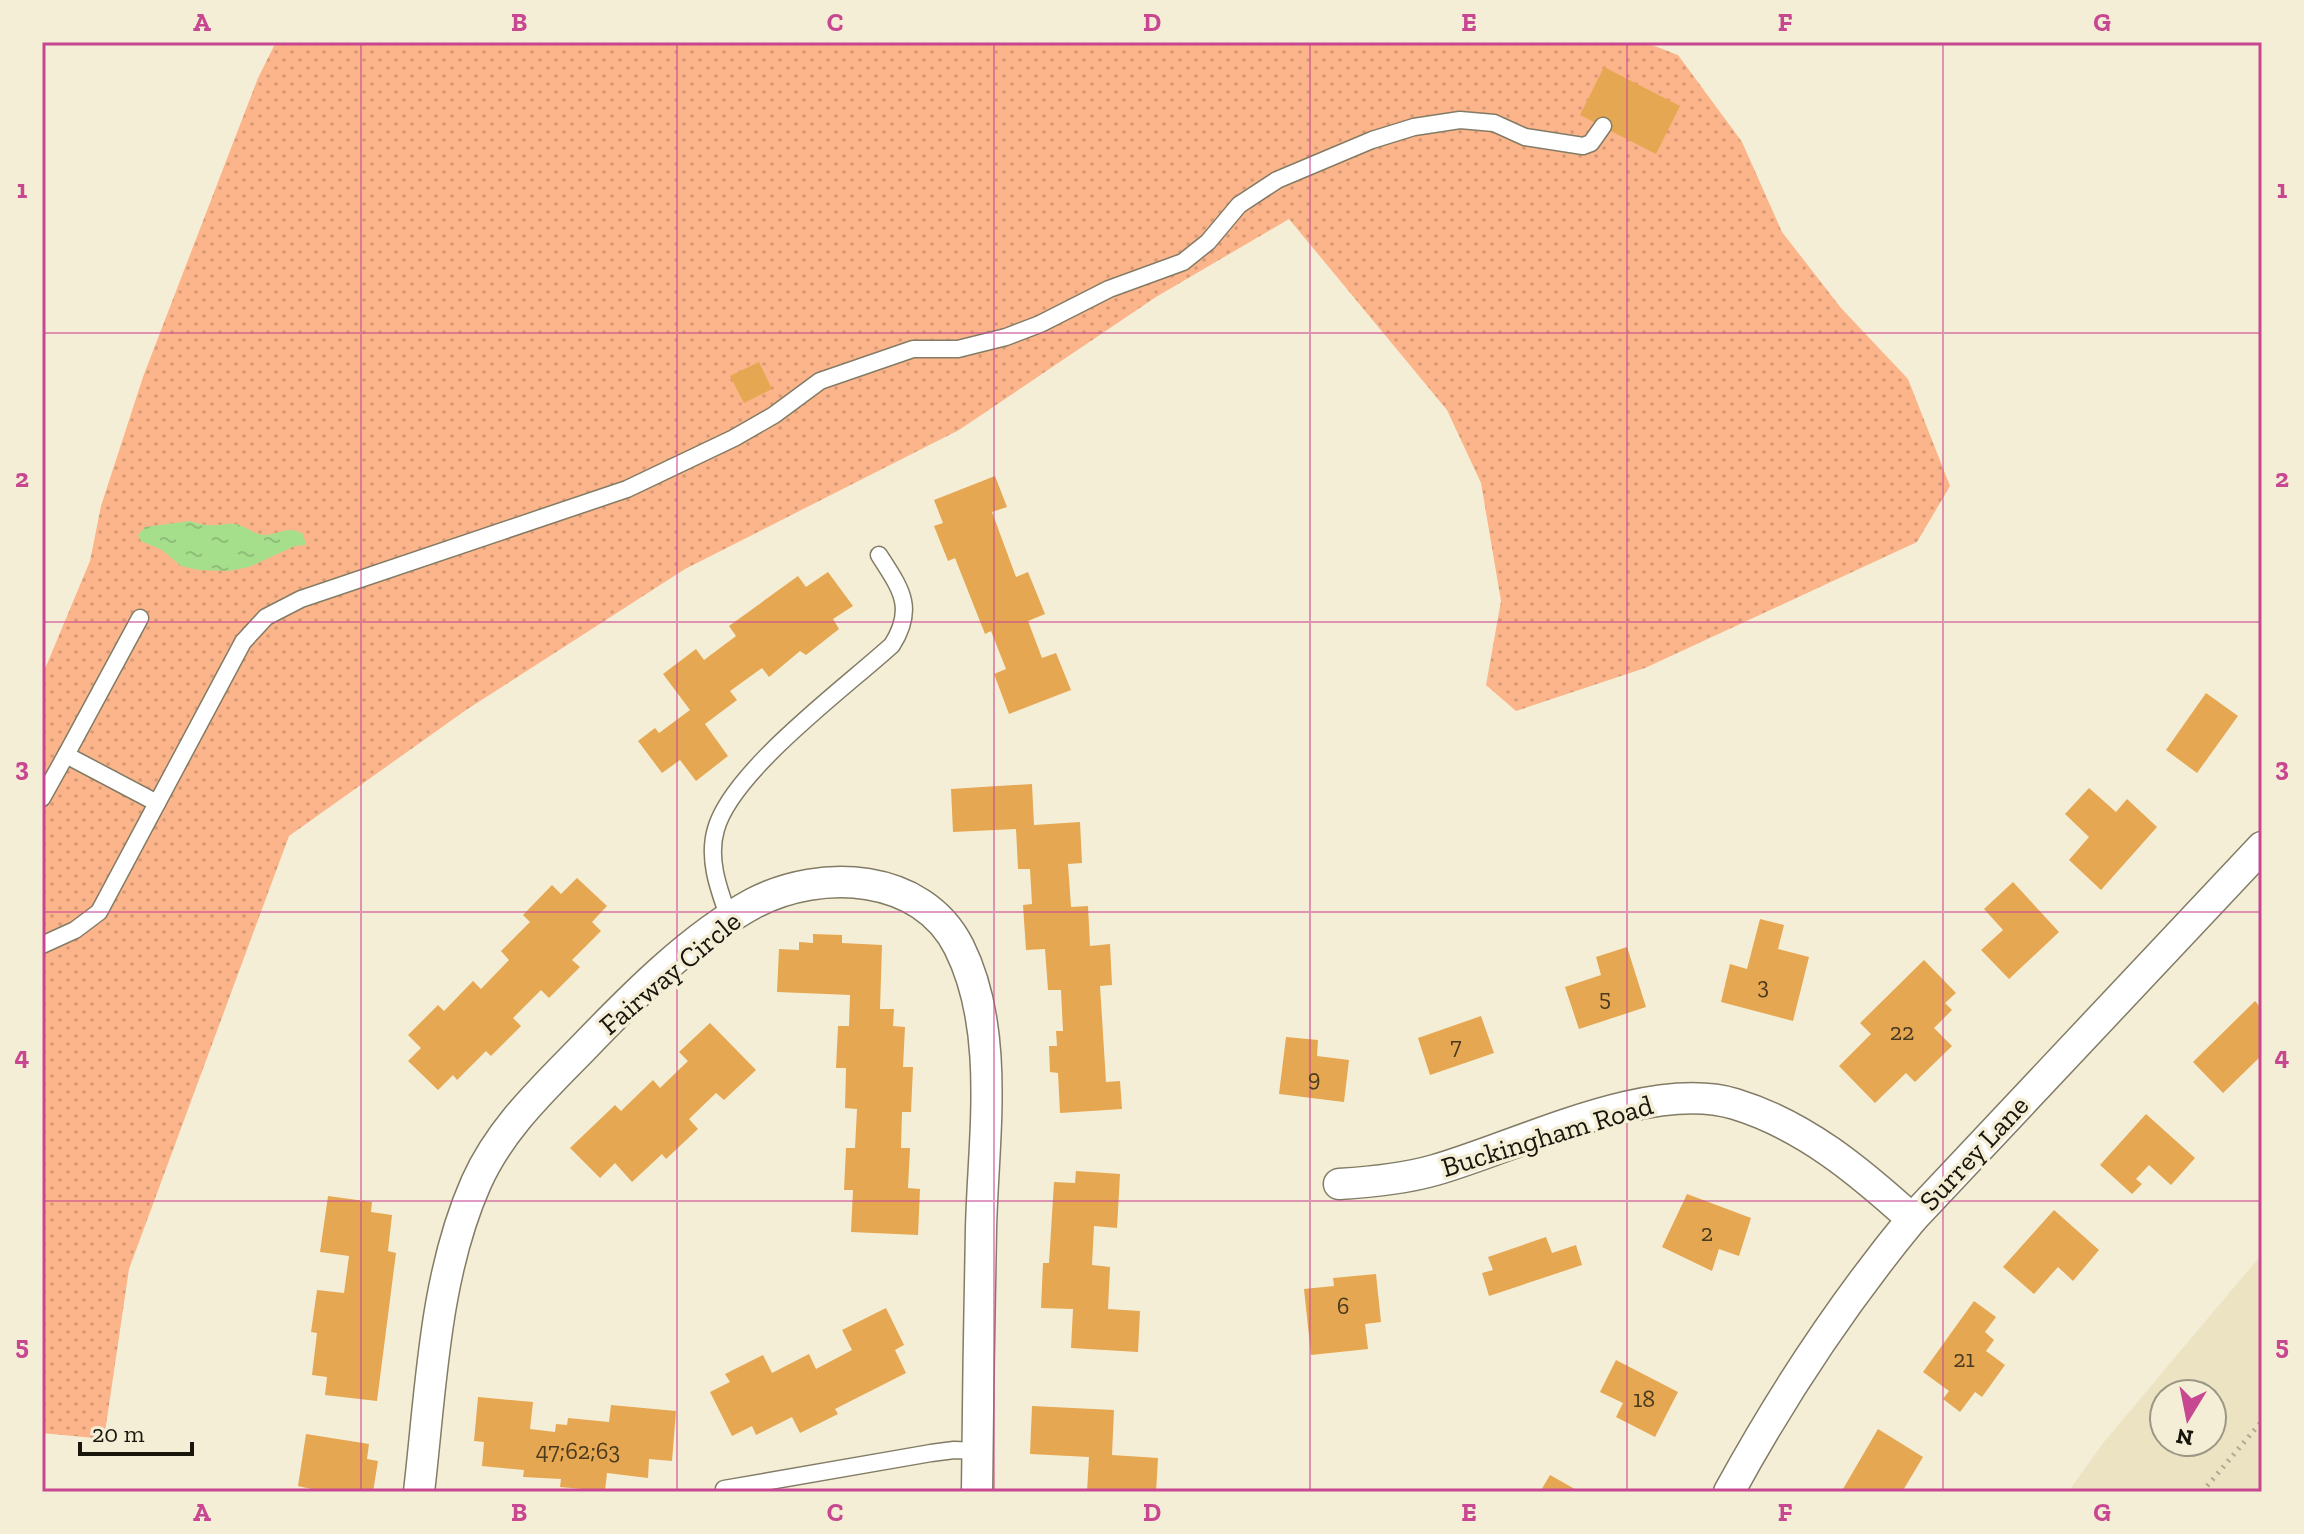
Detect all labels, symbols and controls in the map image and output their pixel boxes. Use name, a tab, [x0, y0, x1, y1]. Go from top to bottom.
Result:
text: A	[193, 6, 211, 38]
text: B	[511, 6, 527, 38]
text: C	[827, 6, 843, 38]
text: D	[1143, 6, 1161, 38]
text: E	[1461, 6, 1477, 38]
text: F	[1778, 6, 1793, 38]
text: G	[2093, 6, 2111, 38]
text: 1	[17, 173, 28, 205]
text: 1	[2277, 173, 2288, 205]
text: 2	[15, 462, 29, 494]
text: 2	[2275, 462, 2289, 494]
text: 3	[15, 751, 29, 783]
text: 3	[2275, 751, 2289, 783]
street label: Fairway Circle	[593, 904, 747, 1042]
house number: 3	[1757, 971, 1769, 1000]
house number: 5	[1599, 983, 1611, 1012]
house number: 22	[1890, 1017, 1914, 1046]
house number: 7	[1450, 1031, 1462, 1060]
text: 4	[15, 1040, 30, 1072]
text: 4	[2275, 1040, 2290, 1072]
house number: 9	[1308, 1063, 1320, 1092]
street label: Buckingham Road	[1437, 1088, 1657, 1184]
street label: Surrey Lane	[1913, 1089, 2035, 1217]
house number: 2	[1701, 1218, 1713, 1247]
house number: 6	[1337, 1291, 1349, 1320]
text: 5	[15, 1329, 29, 1361]
text: 5	[2275, 1329, 2289, 1361]
house number: 21	[1953, 1344, 1975, 1373]
north arrow	[2148, 1378, 2228, 1458]
house number: 18	[1633, 1384, 1655, 1413]
scale bar	[80, 1406, 192, 1456]
text: 20 m	[92, 1419, 145, 1448]
text: N	[2174, 1422, 2195, 1452]
house number: 47;62;63	[536, 1436, 620, 1465]
text: A	[193, 1496, 211, 1528]
text: B	[511, 1496, 527, 1528]
text: C	[827, 1496, 843, 1528]
text: D	[1143, 1496, 1161, 1528]
text: E	[1461, 1496, 1477, 1528]
text: F	[1778, 1496, 1793, 1528]
text: G	[2093, 1496, 2111, 1528]

